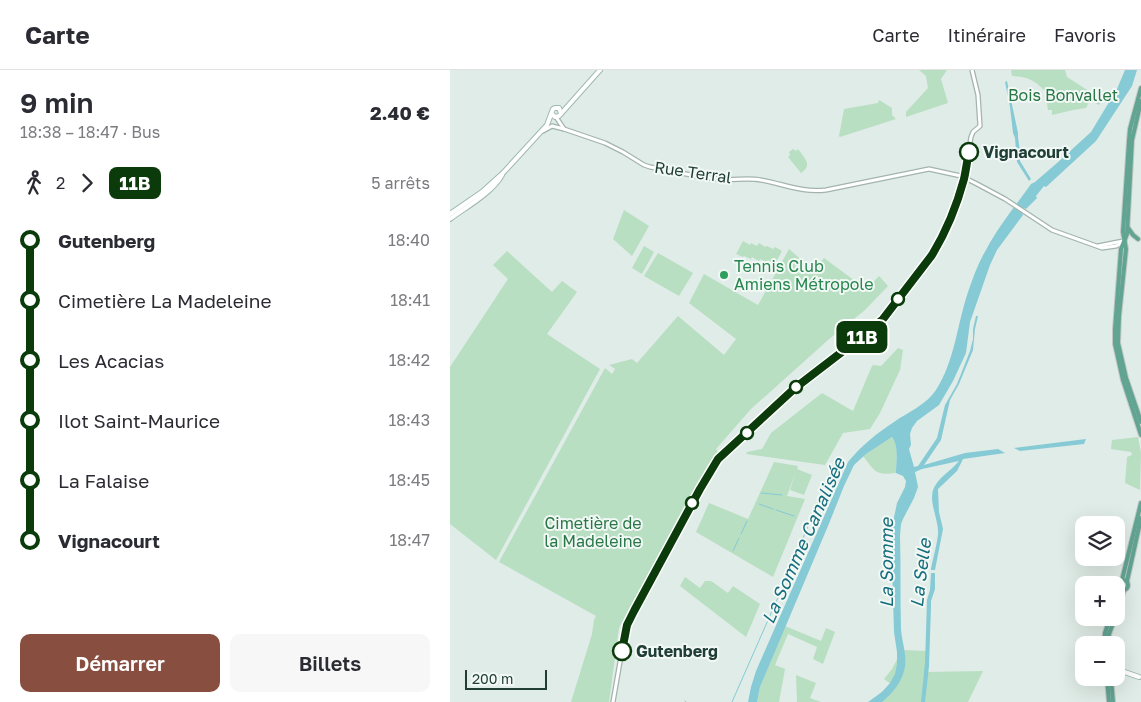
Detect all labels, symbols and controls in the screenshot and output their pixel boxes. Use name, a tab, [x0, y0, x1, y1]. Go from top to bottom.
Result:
text: Carte	[25, 20, 90, 49]
text: Carte	[872, 24, 920, 46]
text: Itinéraire	[948, 24, 1026, 46]
text: Favoris	[1054, 24, 1116, 46]
park label: Bois Bonvallet	[1008, 85, 1118, 105]
text: 9 min	[20, 86, 94, 119]
text: 2.40 €	[370, 101, 430, 124]
text: 18:38 – 18:47 · Bus	[20, 122, 160, 142]
marker: Vignacourt	[959, 142, 979, 162]
place label: Vignacourt	[983, 142, 1069, 162]
street label: Rue Terral	[653, 157, 733, 187]
icon: walk	[20, 169, 48, 197]
icon: forward	[73, 169, 101, 197]
text: 11B	[119, 172, 151, 194]
text: 2	[56, 173, 65, 193]
text: 5 arrêts	[371, 173, 430, 193]
text: Gutenberg	[58, 229, 155, 252]
text: 18:40	[388, 230, 430, 250]
place label: Tennis Club Amiens Métropole	[734, 256, 874, 294]
marker: Tennis Club Amiens Métropole	[718, 269, 730, 281]
text: Cimetière La Madeleine	[58, 289, 272, 312]
text: 18:41	[390, 290, 430, 310]
unlabelled marker	[891, 292, 905, 306]
line badge: 11B	[833, 321, 891, 353]
text: 11B	[846, 326, 878, 348]
text: Les Acacias	[58, 349, 164, 372]
text: 18:42	[389, 350, 430, 370]
unlabelled marker	[789, 380, 803, 394]
text: Ilot Saint-Maurice	[58, 409, 220, 432]
text: 18:43	[389, 410, 430, 430]
unlabelled marker	[740, 426, 754, 440]
water label: La Somme Canalisée	[757, 453, 850, 627]
text: La Falaise	[58, 469, 149, 492]
text: 18:45	[389, 470, 430, 490]
unlabelled marker	[685, 496, 699, 510]
park label: Cimetière de la Madeleine	[544, 513, 642, 551]
map controls	[1075, 516, 1125, 686]
button: layers	[1075, 516, 1125, 566]
water label: La Somme	[875, 517, 897, 608]
text: Vignacourt	[58, 529, 160, 552]
text: 18:47	[389, 530, 430, 550]
water label: La Selle	[905, 536, 935, 608]
button: +	[1075, 576, 1125, 626]
button: Démarrer	[20, 634, 220, 692]
button: Billets	[230, 634, 430, 692]
button: −	[1075, 636, 1125, 686]
marker: Gutenberg	[612, 641, 632, 661]
place label: Gutenberg	[636, 641, 718, 661]
scale bar	[465, 667, 548, 690]
text: 200 m	[472, 670, 513, 687]

